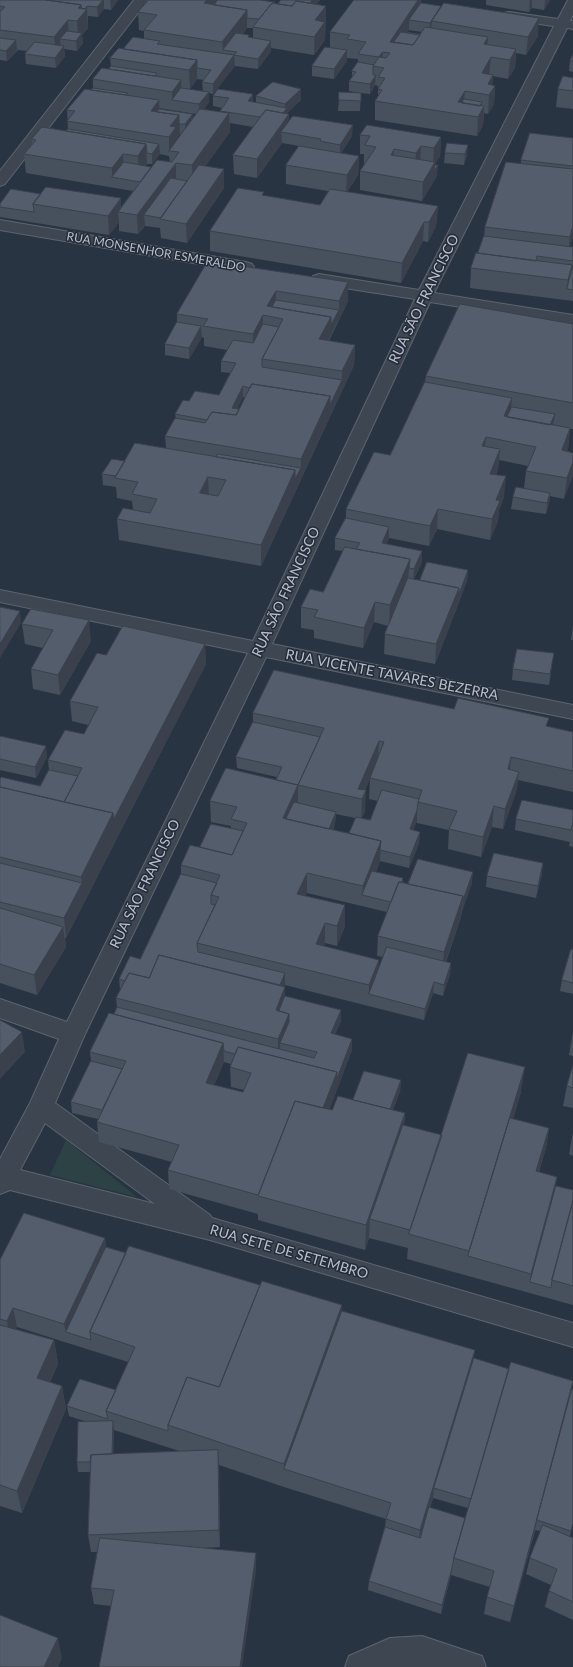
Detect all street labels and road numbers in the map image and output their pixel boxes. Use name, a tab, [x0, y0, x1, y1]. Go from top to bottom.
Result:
street label: RUA MONSENHOR ESMERALDO	[66, 229, 246, 275]
street label: RUA SÃO FRANCISCO	[385, 232, 463, 366]
street label: RUA SÃO FRANCISCO	[249, 524, 323, 660]
street label: RUA VICENTE TAVARES BEZERRA	[284, 646, 500, 704]
street label: RUA SÃO FRANCISCO	[106, 817, 184, 951]
street label: RUA SETE DE SETEMBRO	[208, 1221, 370, 1283]

